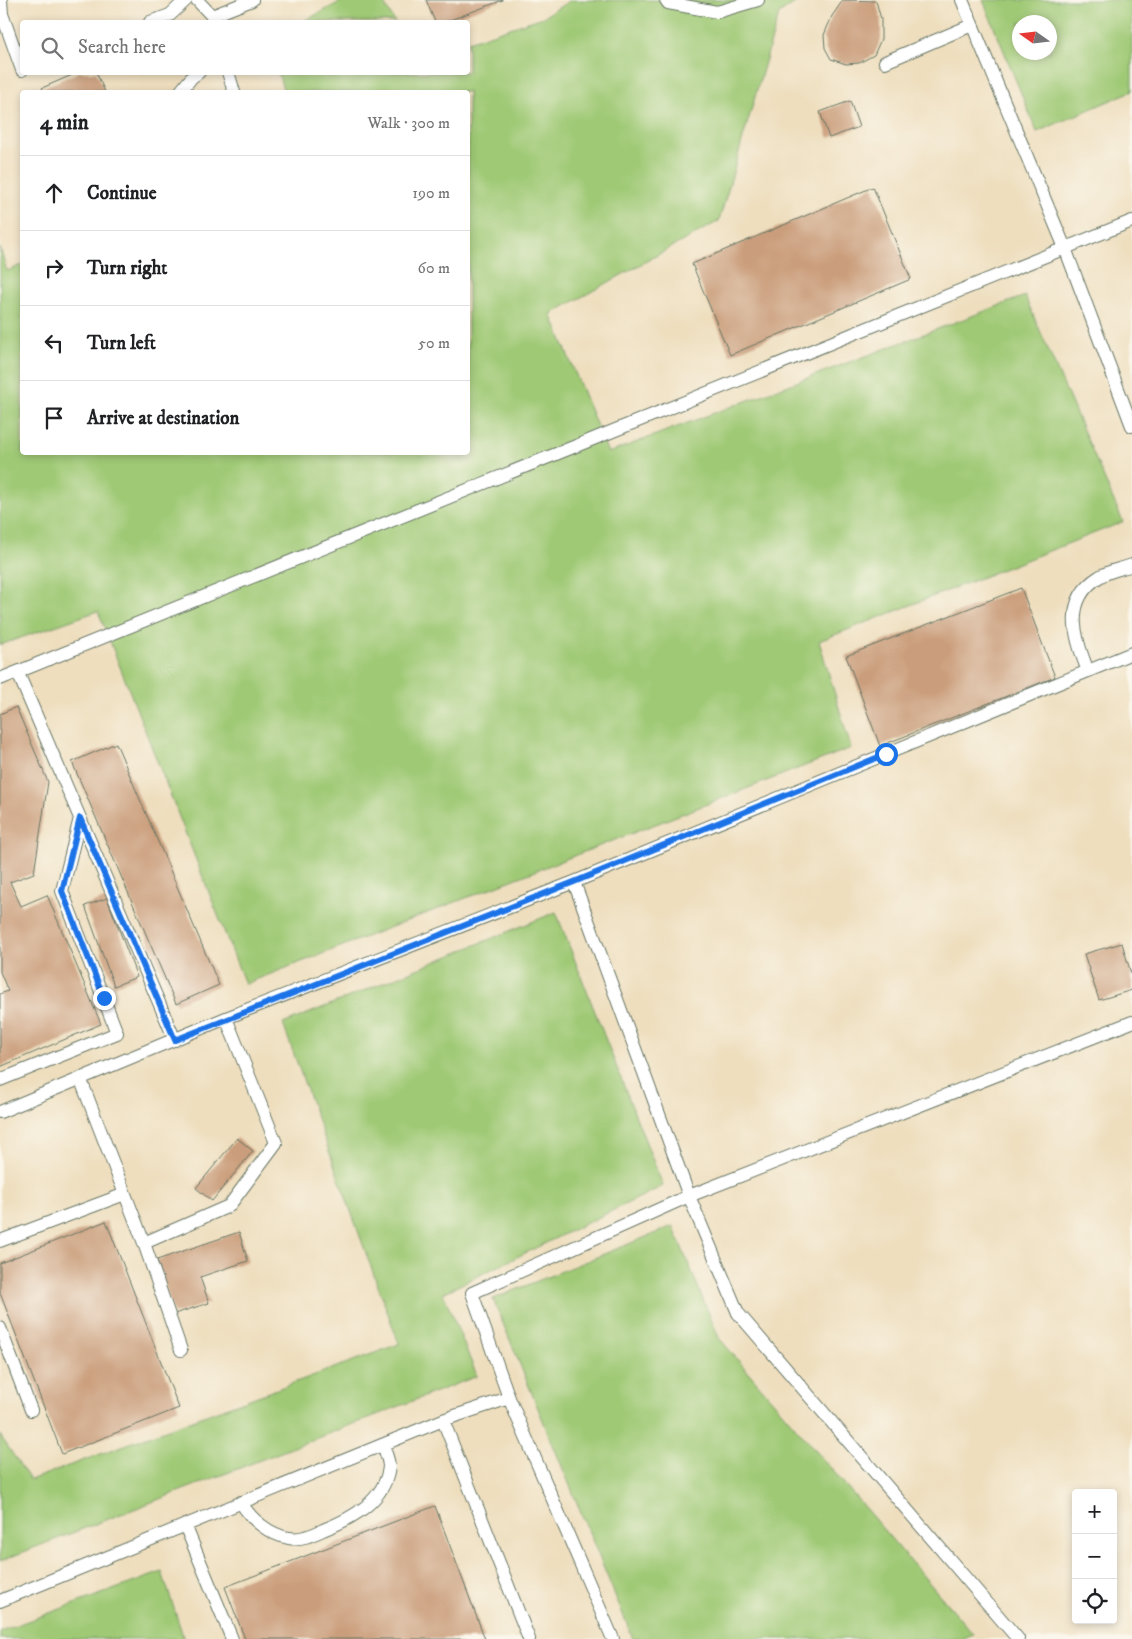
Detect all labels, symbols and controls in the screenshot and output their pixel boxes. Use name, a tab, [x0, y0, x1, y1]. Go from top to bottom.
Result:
north arrow	[1012, 15, 1057, 60]
search box	[20, 20, 470, 75]
icon: search	[38, 34, 66, 62]
text: Search here	[78, 36, 166, 59]
text: 4 min	[40, 110, 89, 136]
text: Walk · 300 m	[367, 113, 450, 133]
icon: ahead	[40, 179, 68, 207]
text: Continue	[87, 182, 157, 205]
text: 190 m	[412, 183, 450, 203]
icon: right	[40, 254, 68, 282]
text: Turn right	[87, 257, 167, 280]
text: 60 m	[418, 258, 450, 278]
icon: left	[40, 329, 68, 357]
text: Turn left	[87, 332, 156, 355]
text: 50 m	[418, 333, 450, 353]
icon: arrive	[40, 404, 68, 432]
text: Arrive at destination	[87, 407, 239, 430]
route start	[875, 743, 898, 766]
route end	[93, 987, 116, 1010]
map controls	[1072, 1489, 1117, 1624]
button: +	[1072, 1489, 1117, 1534]
button: −	[1072, 1534, 1117, 1579]
button: locate	[1072, 1579, 1117, 1624]

